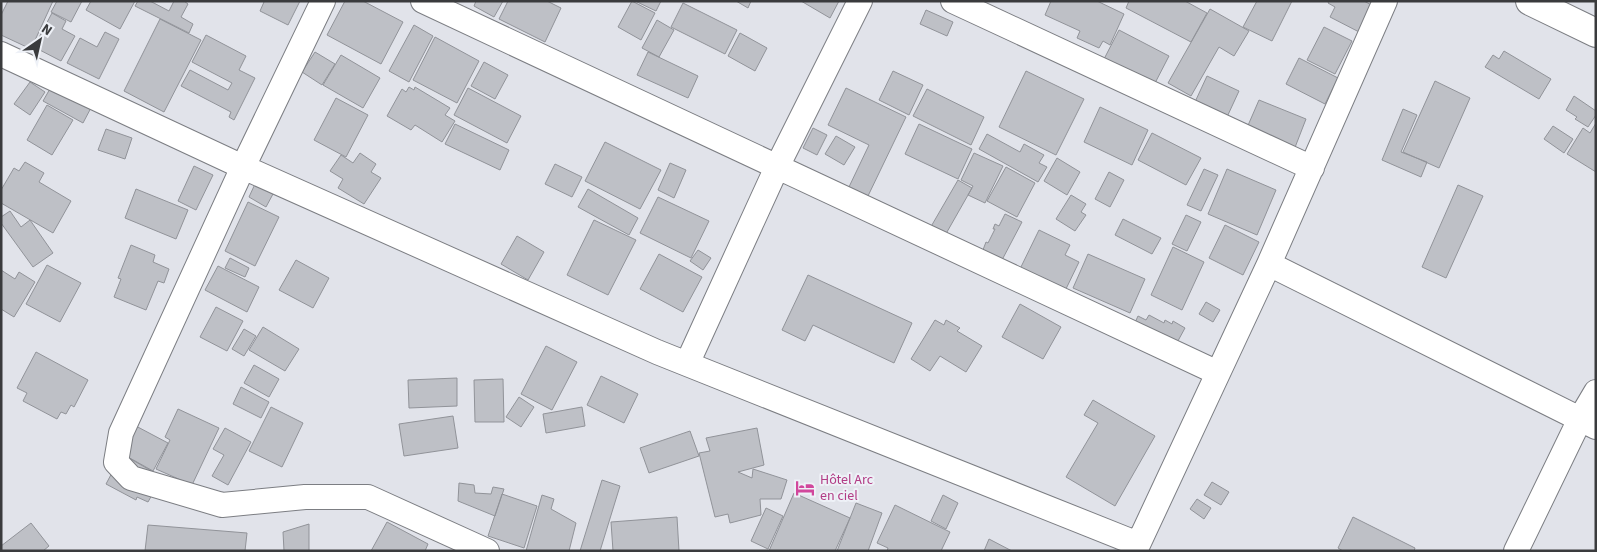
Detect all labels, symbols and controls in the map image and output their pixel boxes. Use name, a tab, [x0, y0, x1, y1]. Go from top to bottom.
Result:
north arrow	[15, 15, 65, 65]
text: N	[37, 19, 56, 41]
place label: Hôtel Arc en ciel	[820, 470, 874, 506]
hotel icon: Hôtel Arc en ciel	[794, 477, 816, 499]

